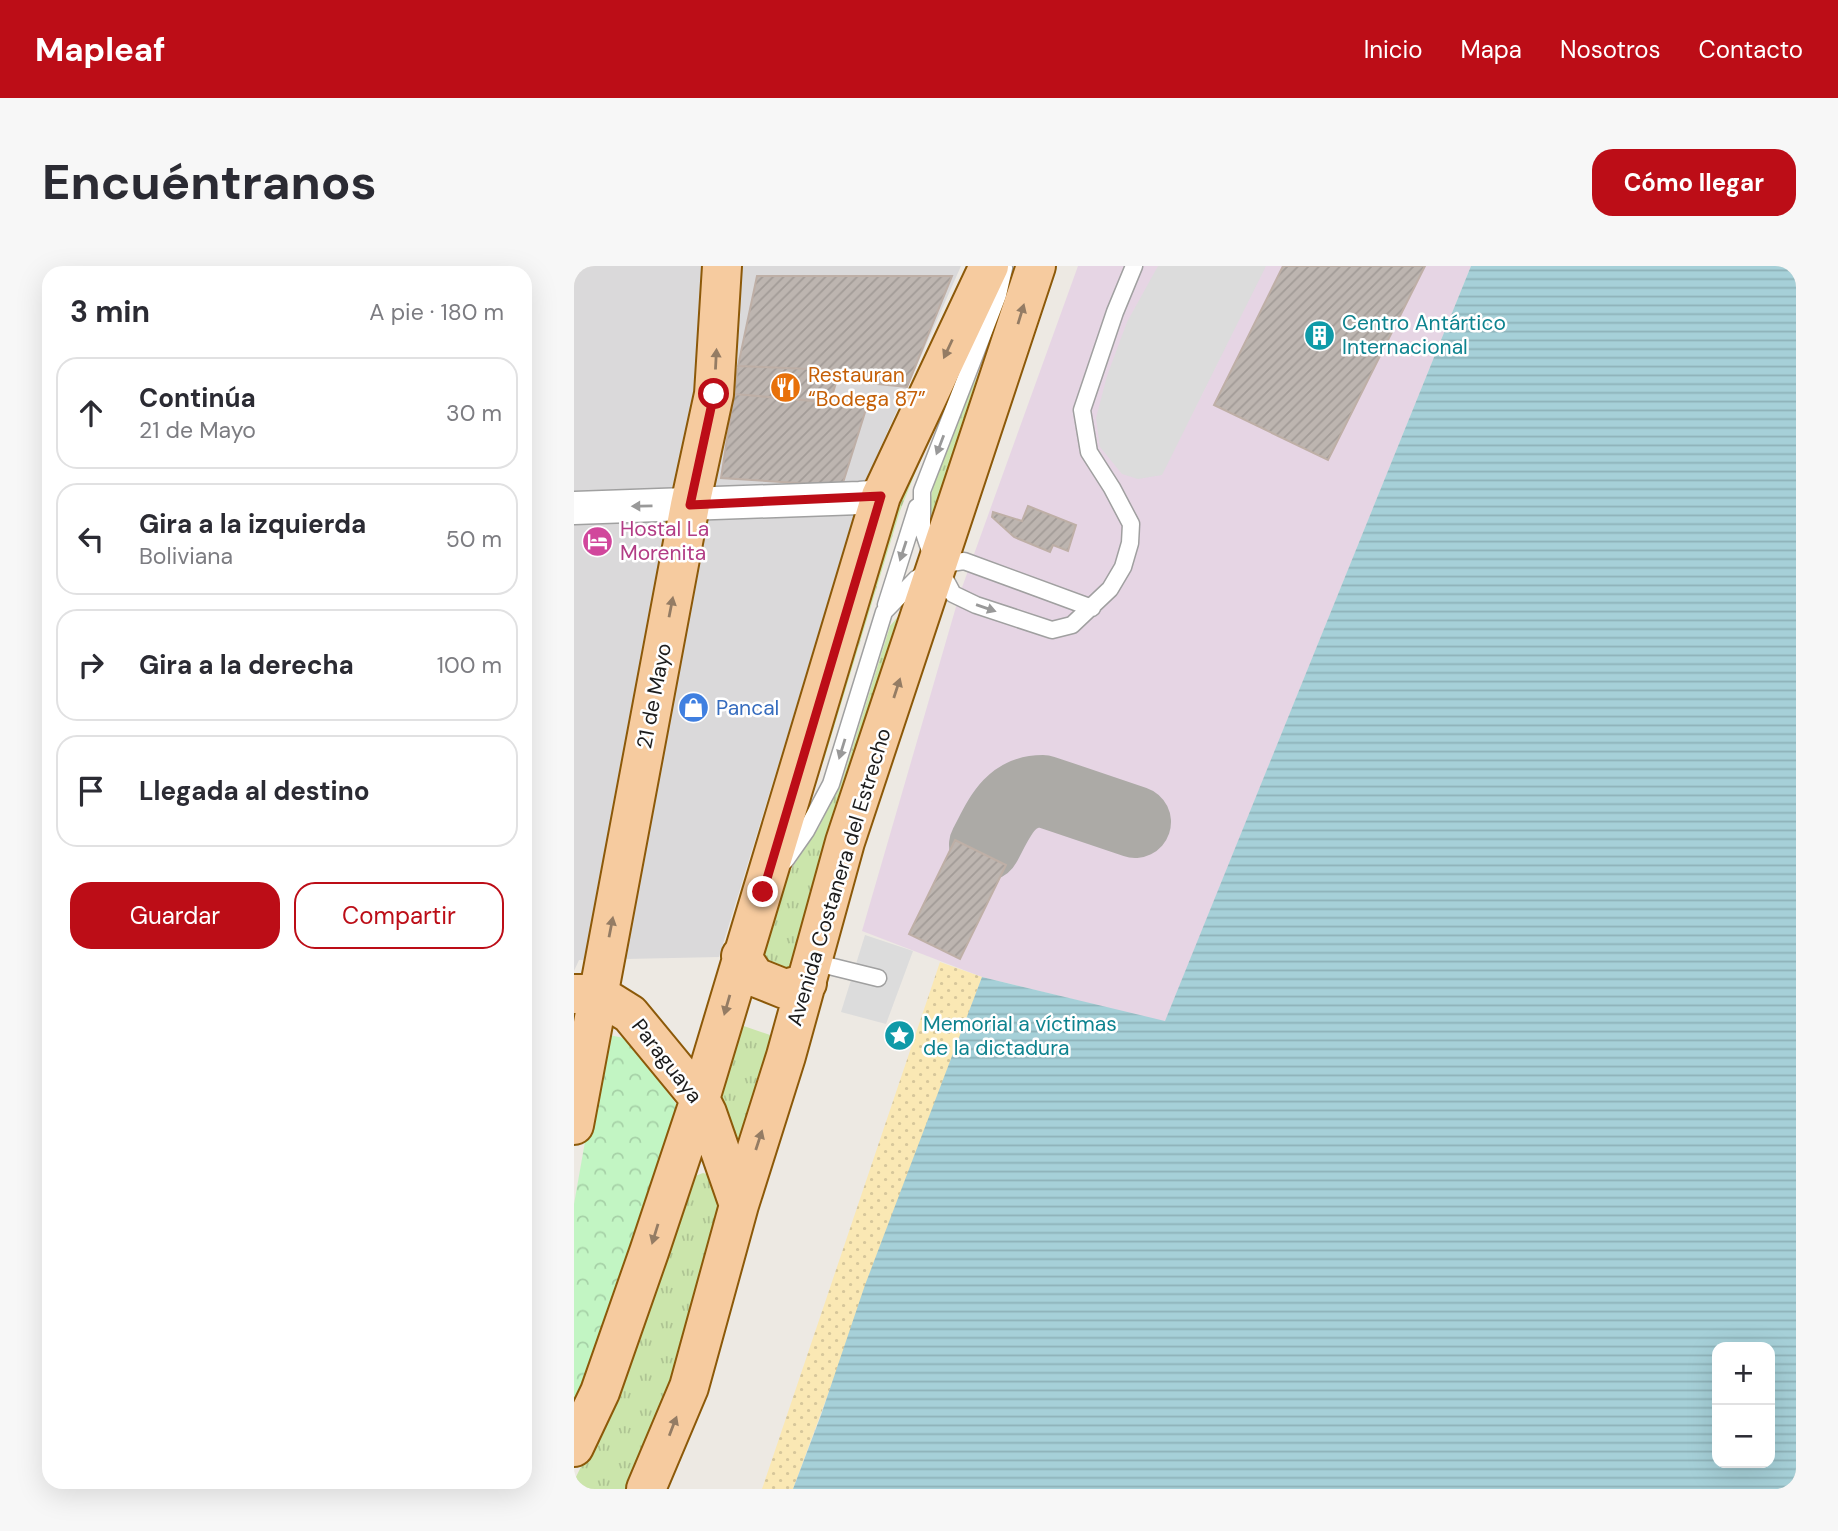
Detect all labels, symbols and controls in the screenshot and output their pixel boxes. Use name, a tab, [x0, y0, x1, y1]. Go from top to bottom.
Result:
text: Mapleaf	[35, 28, 165, 71]
text: Inicio	[1364, 34, 1423, 65]
text: Mapa	[1461, 34, 1522, 65]
text: Nosotros	[1560, 34, 1661, 65]
text: Contacto	[1699, 34, 1803, 65]
button: Cómo llegar	[1592, 149, 1796, 216]
text: Encuéntranos	[42, 150, 377, 214]
text: 3 min	[70, 292, 150, 331]
text: A pie · 180 m	[369, 297, 504, 327]
one-way arrow	[1016, 304, 1027, 325]
place label: Centro Antártico Internacional	[1342, 309, 1506, 361]
building icon: Centro Antártico Internacional	[1302, 318, 1336, 352]
one-way arrow	[942, 339, 953, 360]
one-way arrow	[711, 348, 722, 370]
place label: Restauran “Bodega 87”	[808, 361, 926, 413]
restaurant icon: Restauran “Bodega 87”	[768, 370, 802, 404]
route start	[698, 378, 729, 409]
text: Continúa	[139, 381, 256, 415]
icon: ahead	[72, 394, 110, 432]
text: 30 m	[446, 398, 502, 428]
text: 21 de Mayo	[139, 415, 256, 445]
one-way arrow	[935, 435, 946, 456]
one-way arrow	[631, 501, 653, 512]
text: Gira a la izquierda	[139, 507, 366, 541]
place label: Hostal La Morenita	[620, 515, 709, 567]
icon: left	[72, 520, 110, 558]
text: 50 m	[446, 524, 502, 554]
hotel icon: Hostal La Morenita	[580, 524, 614, 558]
text: Boliviana	[139, 541, 233, 571]
one-way arrow	[898, 541, 908, 562]
one-way arrow	[665, 596, 676, 618]
one-way arrow	[975, 603, 996, 614]
street label: 21 de Mayo	[630, 641, 678, 751]
icon: right	[72, 646, 110, 684]
text: Gira a la derecha	[139, 648, 354, 682]
text: 100 m	[437, 650, 502, 680]
one-way arrow	[892, 678, 903, 699]
shop icon: Pancal	[676, 691, 710, 725]
place label: Pancal	[716, 694, 779, 722]
street label: Avenida Costanera del Estrecho	[780, 725, 898, 1029]
one-way arrow	[836, 739, 846, 760]
icon: arrive	[72, 772, 110, 810]
text: Llegada al destino	[139, 774, 370, 808]
route end	[747, 876, 778, 907]
button: Guardar	[70, 882, 280, 949]
button: Compartir	[294, 882, 504, 949]
one-way arrow	[606, 916, 617, 938]
one-way arrow	[722, 995, 732, 1016]
place label: Memorial a víctimas de la dictadura	[923, 1010, 1117, 1062]
street label: Paraguaya	[625, 1013, 709, 1109]
place icon: Memorial a víctimas de la dictadura	[883, 1019, 917, 1053]
one-way arrow	[755, 1130, 765, 1151]
one-way arrow	[649, 1224, 660, 1245]
map controls	[1712, 1342, 1775, 1468]
button: +	[1712, 1342, 1775, 1405]
button: −	[1712, 1405, 1775, 1468]
one-way arrow	[668, 1416, 679, 1437]

